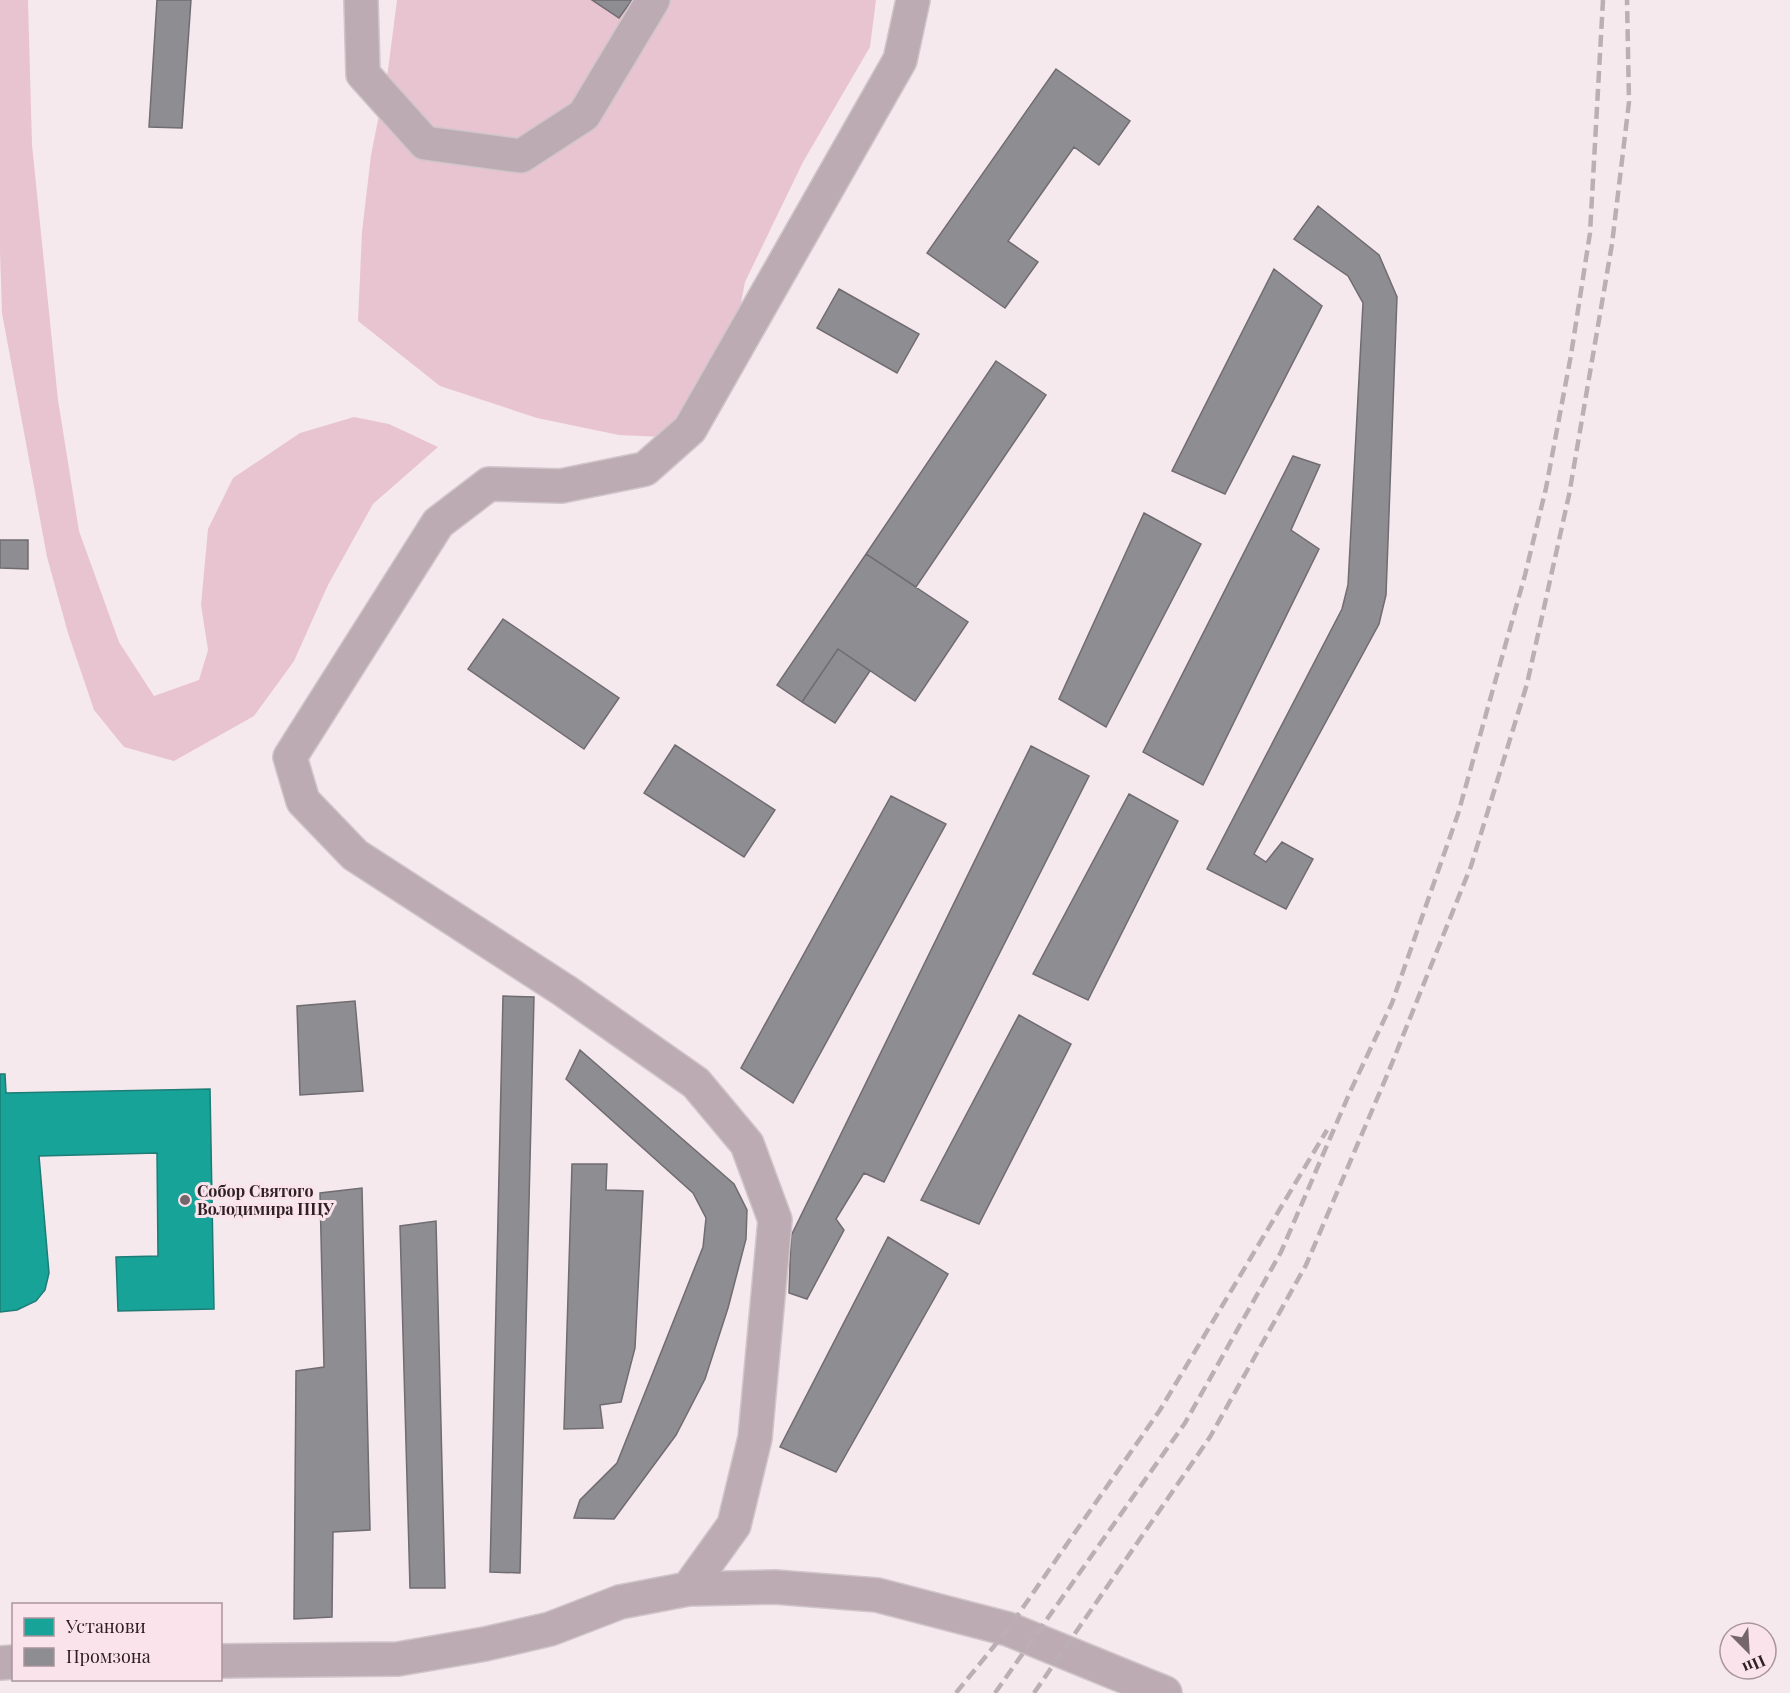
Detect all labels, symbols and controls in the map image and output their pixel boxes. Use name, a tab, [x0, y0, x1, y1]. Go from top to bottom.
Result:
place label: Собор Святого Володимира ПЦУ	[197, 1180, 334, 1219]
marker: Собор Святого Володимира ПЦУ	[178, 1193, 192, 1207]
legend	[12, 1603, 222, 1681]
text: Установи	[65, 1614, 146, 1638]
north arrow	[1718, 1621, 1778, 1681]
text: Промзона	[66, 1644, 151, 1668]
text: Пн	[1740, 1651, 1769, 1679]

